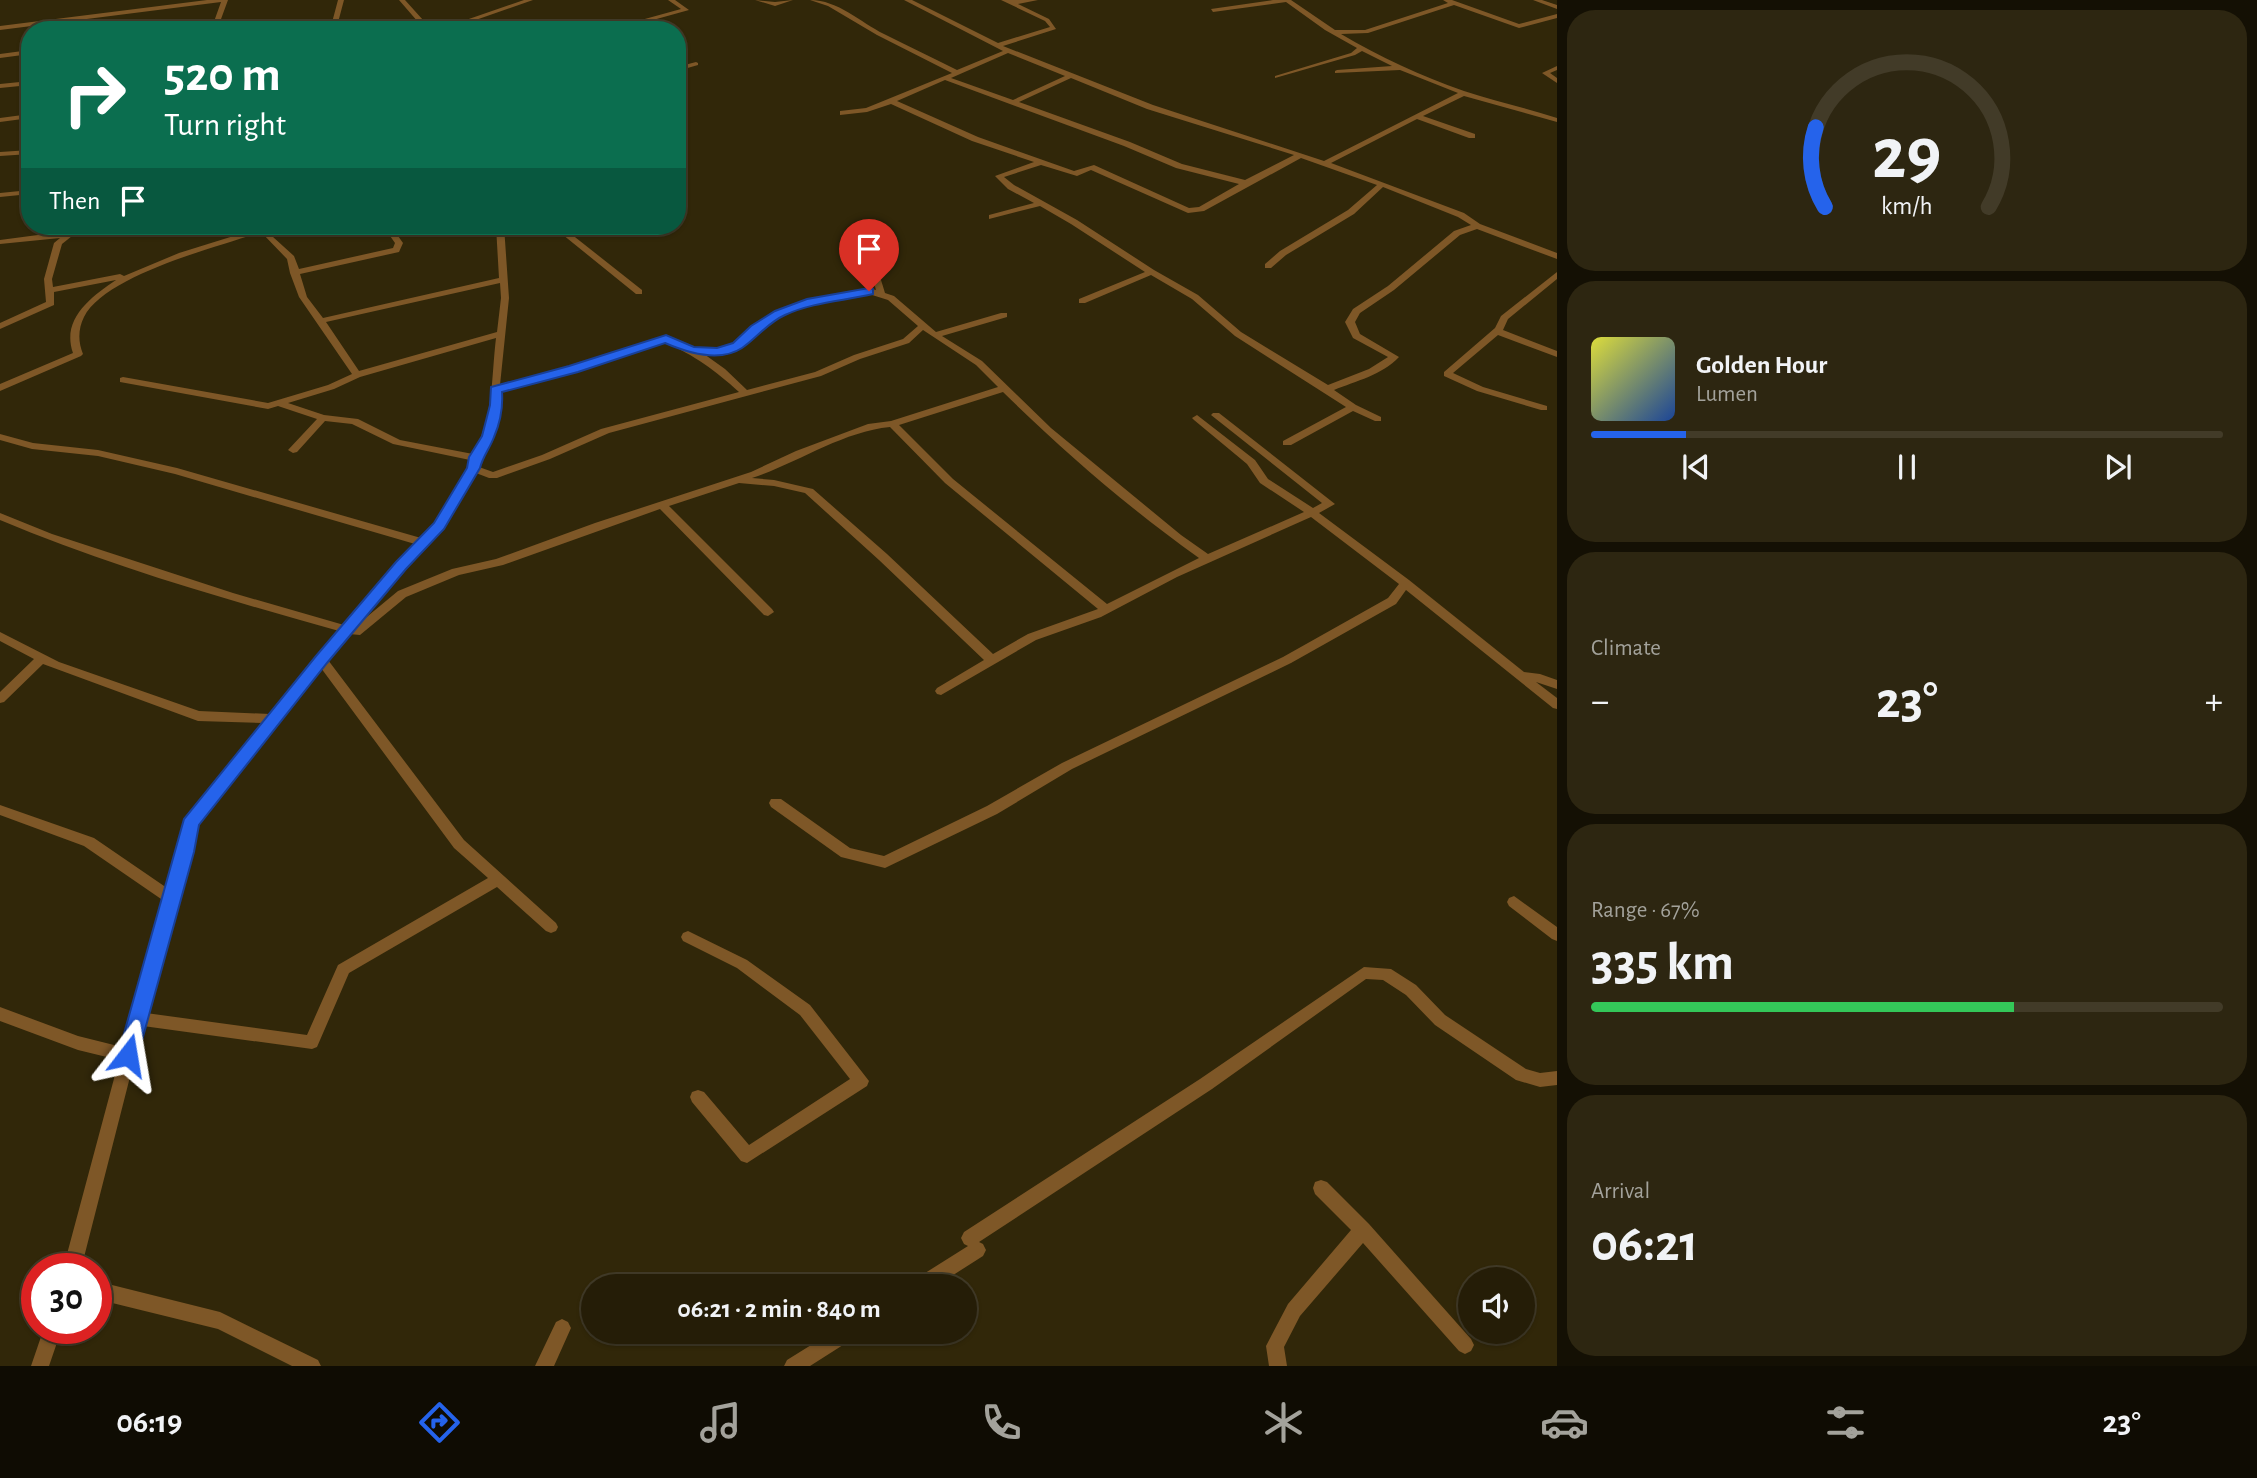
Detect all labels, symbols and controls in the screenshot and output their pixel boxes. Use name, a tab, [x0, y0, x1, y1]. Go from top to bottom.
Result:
icon: right	[49, 49, 140, 140]
text: 520 m	[164, 51, 281, 100]
text: Turn right	[164, 109, 286, 141]
text: 29	[1872, 119, 1942, 192]
icon: arrive	[114, 182, 152, 220]
text: Then	[49, 188, 100, 214]
text: km/h	[1881, 193, 1933, 218]
pin	[839, 219, 899, 291]
icon: arrive	[850, 230, 888, 268]
text: Golden Hour	[1696, 352, 1827, 378]
text: Lumen	[1696, 383, 1758, 406]
icon: previous	[1677, 448, 1715, 486]
icon: pause	[1888, 448, 1926, 486]
icon: next	[2099, 448, 2137, 486]
text: Climate	[1591, 637, 1661, 660]
text: 23°	[1876, 675, 1938, 727]
text: −	[1591, 683, 1609, 721]
text: +	[2205, 683, 2223, 721]
text: Range · 67%	[1591, 899, 1700, 922]
text: 335 km	[1591, 937, 1734, 989]
position arrow	[91, 1018, 165, 1092]
text: Arrival	[1591, 1180, 1650, 1203]
text: 06:21	[1591, 1218, 1698, 1270]
speed limit sign: 30	[21, 1253, 112, 1344]
map controls	[1458, 1267, 1535, 1344]
button: sound	[1458, 1267, 1535, 1344]
text: 06:21 · 2 min · 840 m	[677, 1296, 881, 1322]
icon: directions	[415, 1398, 464, 1447]
icon: music	[696, 1398, 745, 1447]
icon: phone	[977, 1398, 1026, 1447]
icon: climate	[1259, 1398, 1308, 1447]
icon: car	[1540, 1398, 1589, 1447]
icon: filters	[1821, 1398, 1870, 1447]
text: 06:19	[116, 1406, 183, 1438]
text: 23°	[2103, 1406, 2141, 1438]

